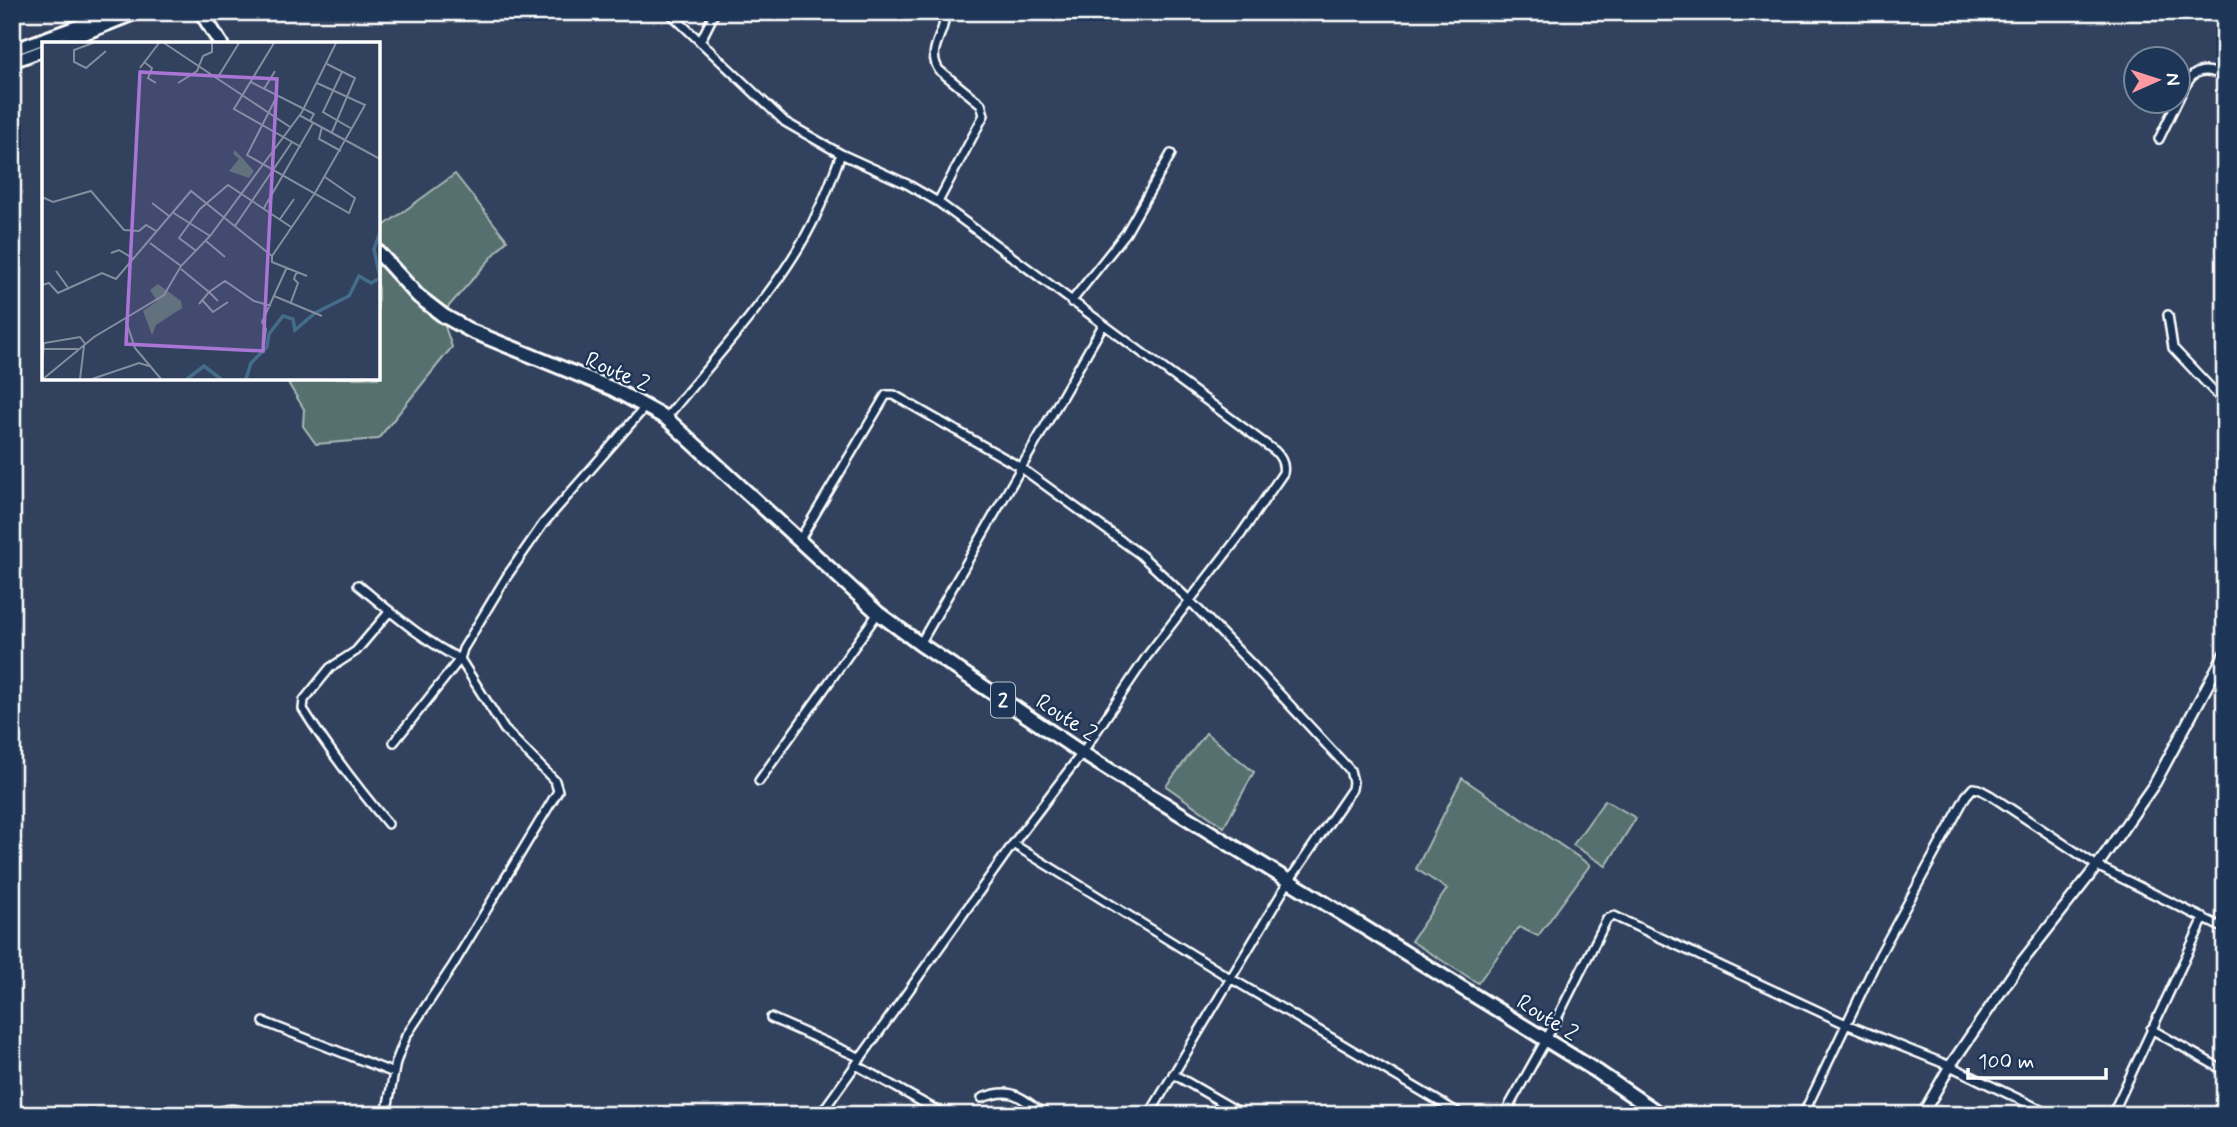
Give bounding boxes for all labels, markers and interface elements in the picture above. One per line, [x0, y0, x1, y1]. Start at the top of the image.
inset map [42, 42, 380, 380]
north arrow [2122, 46, 2192, 116]
text: N [2160, 72, 2185, 86]
street label: Route 2 [580, 345, 654, 400]
road number: 2 [991, 682, 1015, 718]
street label: Route 2 [1029, 688, 1102, 750]
street label: Route 2 [1510, 988, 1584, 1049]
scale bar [1968, 1036, 2106, 1080]
text: 100 m [1978, 1048, 2034, 1076]

